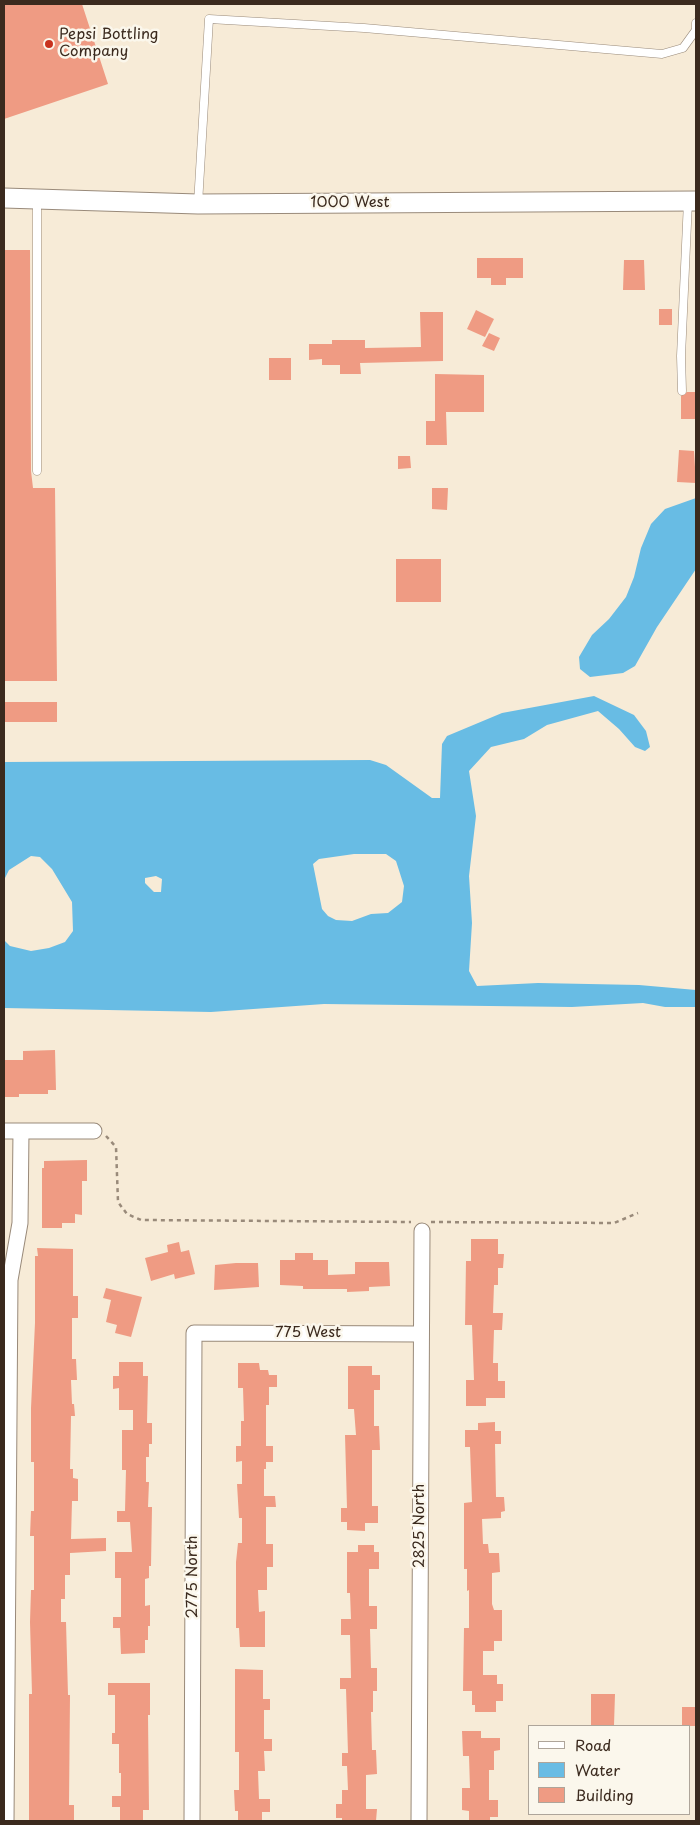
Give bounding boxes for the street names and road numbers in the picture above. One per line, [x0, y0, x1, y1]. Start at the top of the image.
street label: 1000 West [311, 194, 389, 212]
street label: 775 West [275, 1324, 341, 1342]
street label: 2825 North [411, 1484, 429, 1568]
street label: 2775 North [184, 1535, 202, 1619]

